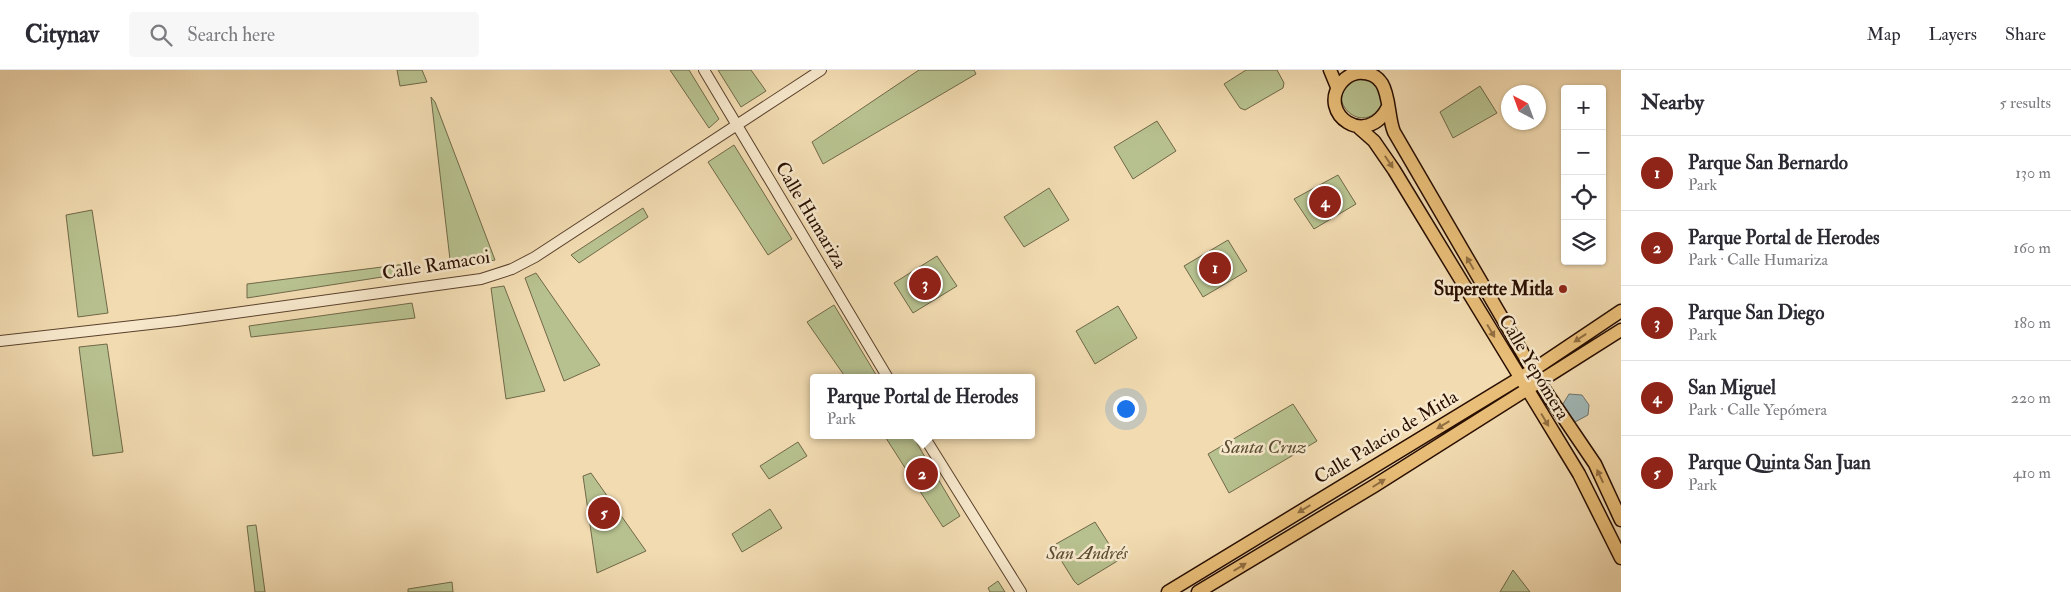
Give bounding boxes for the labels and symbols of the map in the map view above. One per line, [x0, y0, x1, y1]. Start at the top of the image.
north arrow [1501, 85, 1546, 130]
one-way arrow [1384, 156, 1394, 169]
street label: Calle Humariza [770, 157, 852, 273]
pin: 4 [1309, 183, 1341, 221]
street label: Calle Ramacoi [380, 245, 492, 285]
pin: 1 [1199, 249, 1231, 287]
one-way arrow [1466, 255, 1474, 270]
pin: 3 [909, 265, 941, 303]
place label: Superette Mitla [1434, 277, 1554, 302]
marker: Superette Mitla [1557, 283, 1569, 295]
street label: Calle Yepómera [1492, 310, 1575, 425]
one-way arrow [1487, 325, 1496, 338]
one-way arrow [1574, 333, 1587, 343]
street label: Calle Palacio de Mitla [1310, 384, 1462, 489]
your location [1113, 396, 1139, 422]
one-way arrow [1540, 413, 1549, 426]
one-way arrow [1436, 420, 1449, 429]
park label: Santa Cruz [1221, 435, 1307, 459]
pin: 2 [906, 455, 938, 493]
one-way arrow [1596, 469, 1604, 483]
one-way arrow [1372, 479, 1386, 488]
pin: 5 [588, 494, 620, 532]
one-way arrow [1298, 505, 1311, 514]
park label: San Andrés [1045, 541, 1129, 565]
one-way arrow [1233, 562, 1246, 571]

